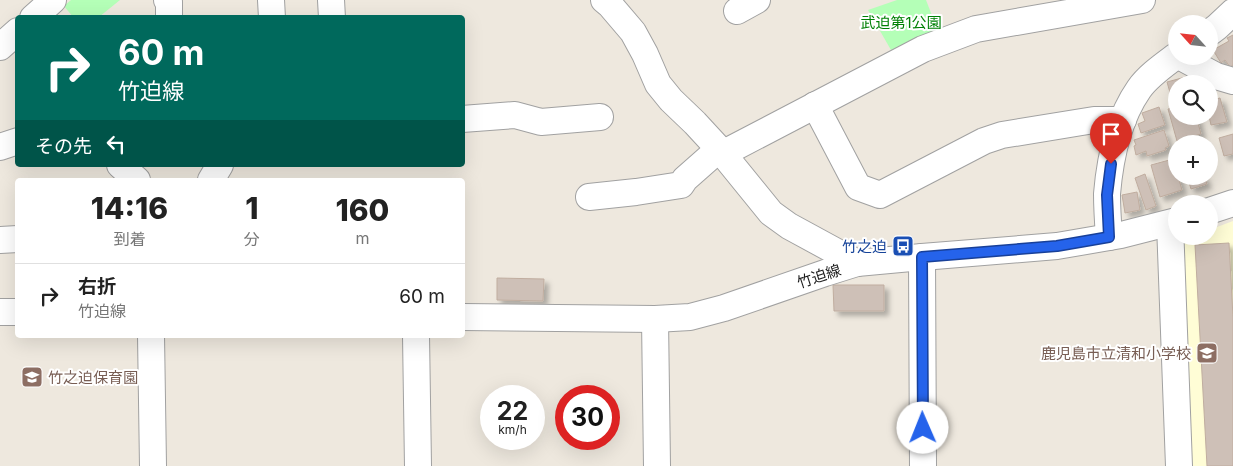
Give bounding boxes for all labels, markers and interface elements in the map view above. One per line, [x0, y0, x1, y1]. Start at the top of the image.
park label: 武迫第1公園 [860, 13, 942, 32]
north arrow [1168, 15, 1218, 65]
map controls [1168, 15, 1218, 245]
text: 60 m [118, 31, 205, 73]
icon: right [35, 35, 100, 100]
button: search [1168, 75, 1218, 125]
text: 竹迫線 [118, 78, 184, 104]
pin [1090, 113, 1132, 164]
icon: arrive [1097, 120, 1125, 148]
icon: left [102, 130, 130, 158]
text: その先 [35, 135, 92, 158]
button: + [1168, 135, 1218, 185]
text: 14:16 [91, 190, 168, 226]
text: 1 [245, 190, 258, 226]
text: 160 [335, 192, 389, 228]
button: − [1168, 195, 1218, 245]
text: m [355, 228, 369, 248]
text: 到着 [113, 229, 145, 249]
text: 分 [244, 229, 260, 249]
bus stop icon: 竹之迫 [891, 234, 915, 258]
place label: 竹之迫 [842, 237, 887, 256]
street label: 竹迫線 [795, 260, 843, 292]
text: 右折 [78, 275, 116, 298]
icon: right [35, 282, 63, 310]
text: 60 m [399, 285, 445, 308]
text: 竹迫線 [78, 301, 126, 321]
school or university icon: 鹿児島市立清和小学校 [1195, 341, 1219, 365]
place label: 鹿児島市立清和小学校 [1041, 344, 1191, 363]
school or university icon: 竹之迫保育園 [20, 365, 44, 389]
place label: 竹之迫保育園 [48, 368, 138, 387]
speed limit sign: 30 [555, 385, 620, 450]
text: 22 [497, 396, 528, 426]
position arrow [896, 401, 948, 453]
text: km/h [498, 422, 527, 437]

